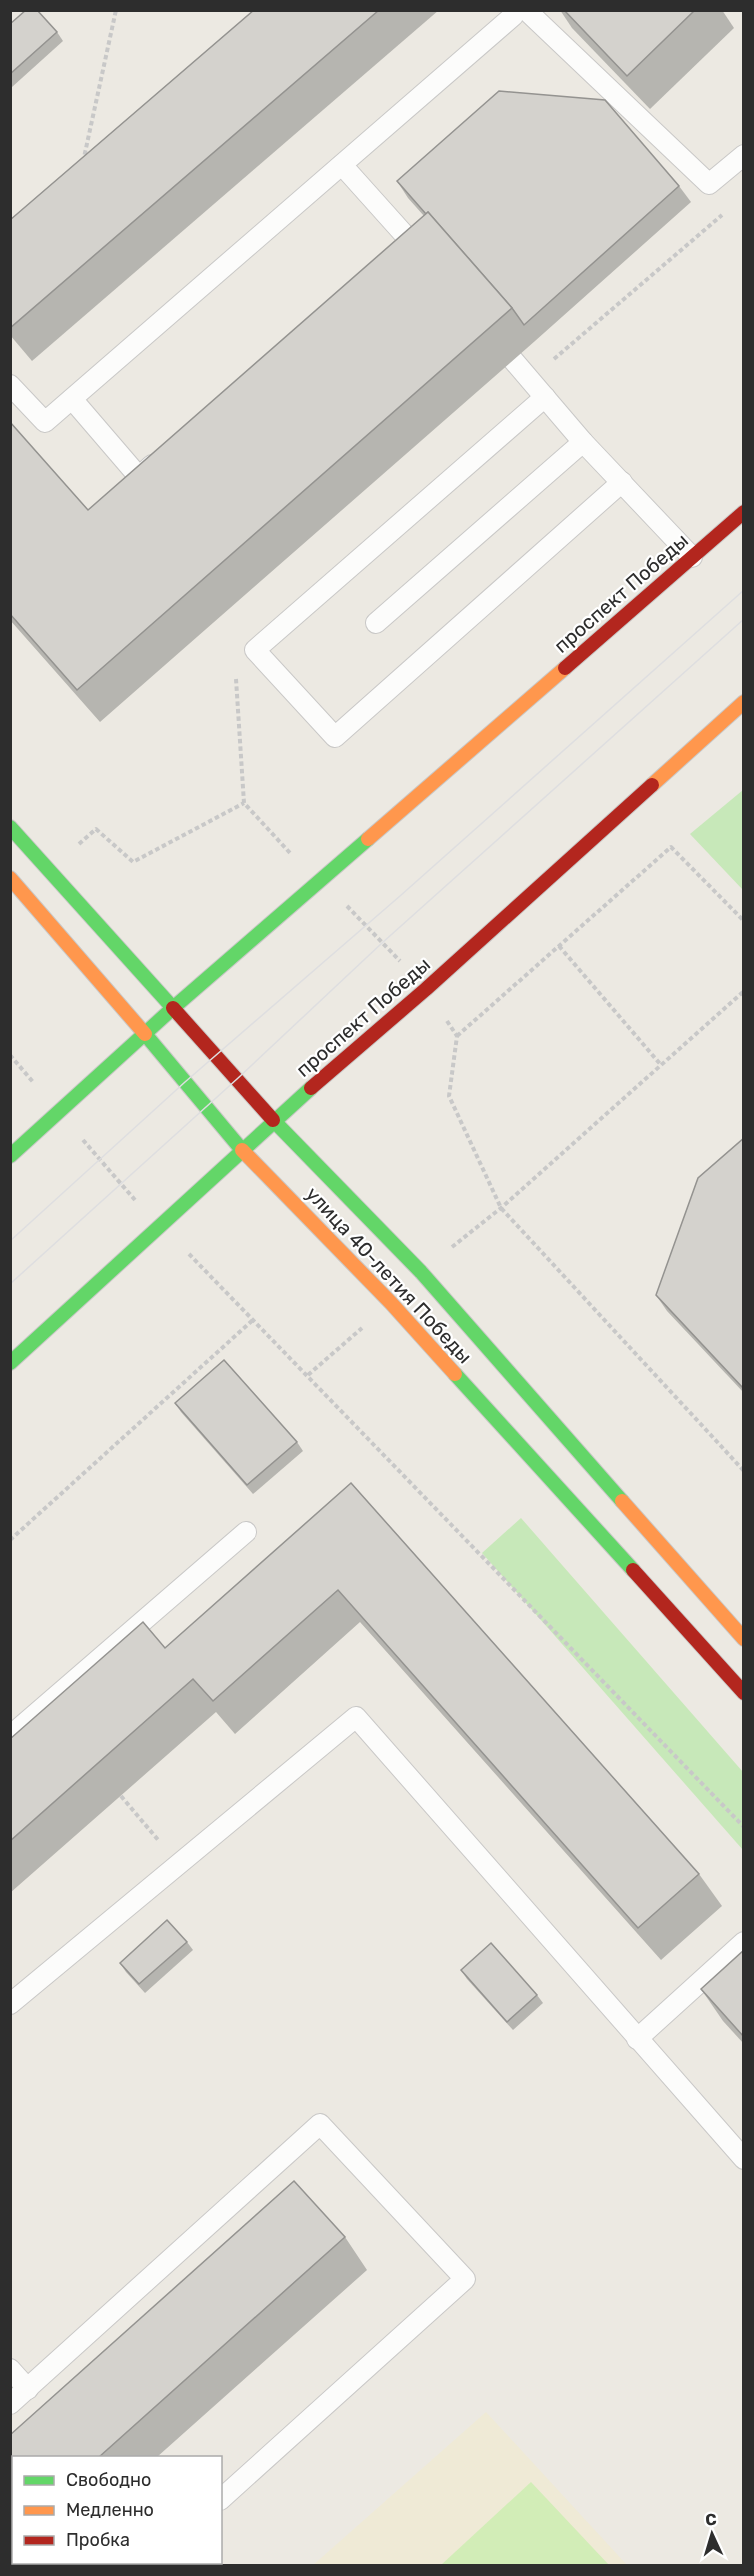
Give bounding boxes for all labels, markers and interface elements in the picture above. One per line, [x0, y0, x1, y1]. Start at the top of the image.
street label: проспект Победы [549, 528, 693, 658]
street label: проспект Победы [291, 952, 435, 1082]
street label: улица 40-летия Победы [301, 1182, 477, 1368]
legend [12, 2456, 222, 2564]
text: Свободно [66, 2469, 151, 2491]
text: Медленно [66, 2499, 154, 2521]
north arrow [682, 2504, 742, 2564]
text: С [705, 2510, 717, 2529]
text: Пробка [66, 2529, 130, 2551]

